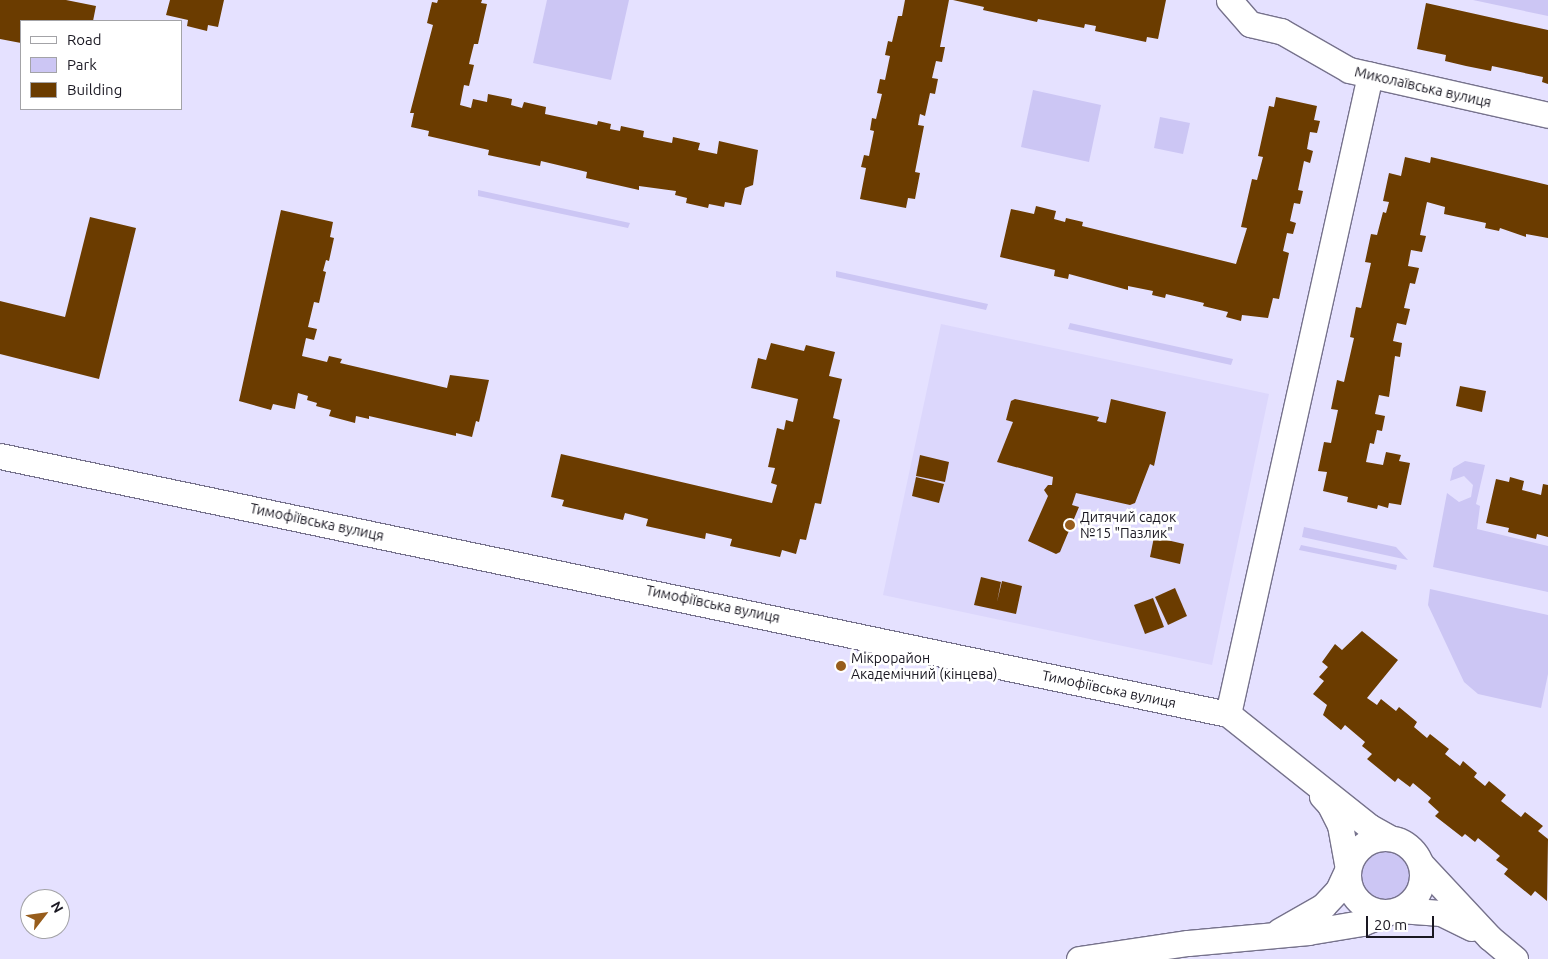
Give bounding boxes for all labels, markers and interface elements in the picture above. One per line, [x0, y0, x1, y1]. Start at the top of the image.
legend [20, 20, 182, 110]
text: Road [67, 31, 102, 48]
text: Park [67, 56, 97, 73]
street label: Миколаївська вулиця [1353, 63, 1493, 111]
text: Building [67, 81, 122, 98]
street label: Тимофіївська вулиця [248, 500, 386, 544]
place label: Дитячий садок №15 "Пазлик" [1080, 509, 1176, 542]
marker: Дитячий садок №15 "Пазлик" [1064, 519, 1076, 531]
street label: Тимофіївська вулиця [644, 582, 782, 626]
place label: Мікрорайон Академічний (кінцева) [851, 650, 997, 682]
marker: Мікрорайон Академічний (кінцева) [835, 660, 847, 672]
street label: Тимофіївська вулиця [1040, 667, 1178, 711]
north arrow [20, 889, 70, 939]
text: N [48, 898, 67, 916]
scale bar [1368, 906, 1436, 938]
text: 20 m [1374, 916, 1407, 933]

